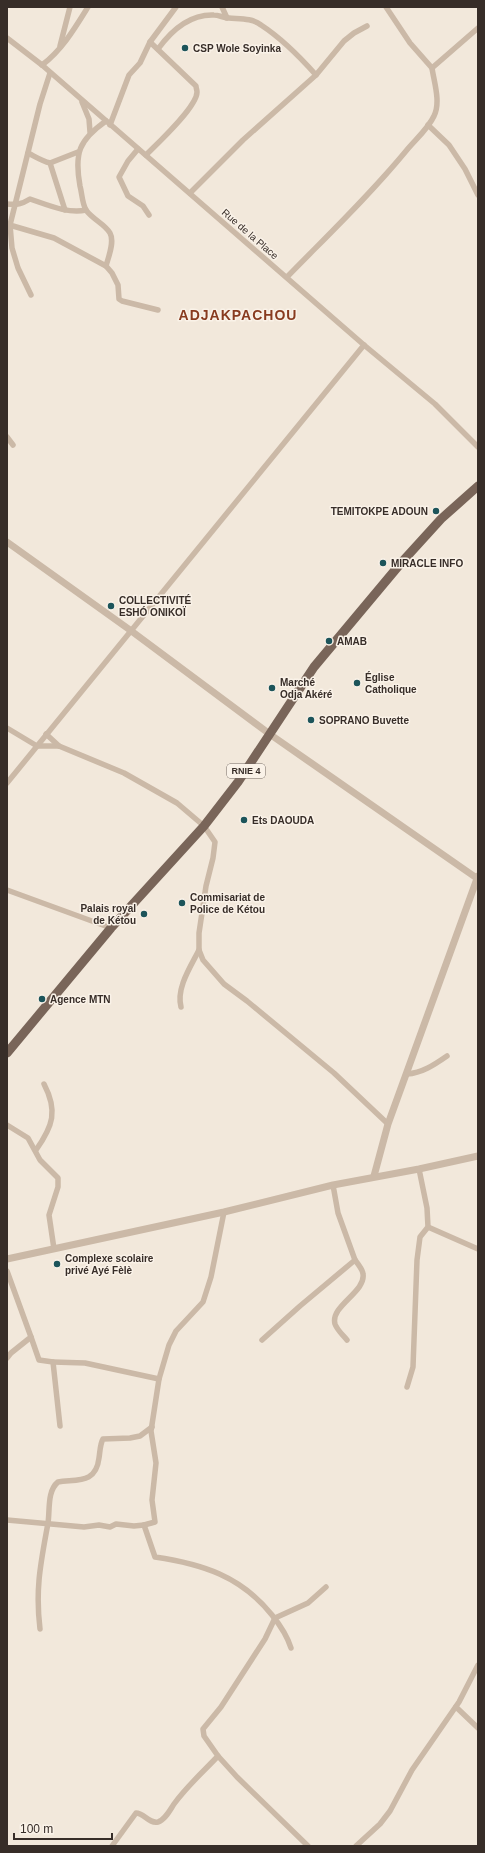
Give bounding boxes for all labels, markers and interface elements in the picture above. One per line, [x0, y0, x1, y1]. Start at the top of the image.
marker: CSP Wole Soyinka [180, 43, 190, 53]
place label: CSP Wole Soyinka [193, 43, 281, 54]
street label: Rue de la Place [220, 207, 281, 262]
district label: ADJAKPACHOU [179, 307, 297, 323]
place label: TEMITOKPE ADOUN [331, 506, 428, 517]
marker: TEMITOKPE ADOUN [431, 506, 441, 516]
marker: MIRACLE INFO [378, 558, 388, 568]
place label: MIRACLE INFO [391, 558, 463, 569]
place label: COLLECTIVITÉ ESHÓ ONIKOÏ [119, 594, 192, 618]
marker: COLLECTIVITÉ ESHÓ ONIKOÏ [106, 601, 116, 611]
marker: AMAB [324, 636, 334, 646]
place label: AMAB [337, 636, 367, 647]
place label: Église Catholique [365, 671, 417, 695]
place label: Marché Odja Akéré [280, 677, 333, 700]
marker: Église Catholique [352, 678, 362, 688]
marker: Marché Odja Akéré [267, 683, 277, 693]
marker: SOPRANO Buvette [306, 715, 316, 725]
place label: SOPRANO Buvette [319, 715, 409, 726]
road number: RNIE 4 [227, 764, 265, 778]
marker: Ets DAOUDA [239, 815, 249, 825]
place label: Ets DAOUDA [252, 815, 314, 826]
place label: Commisariat de Police de Kétou [190, 892, 265, 915]
marker: Commisariat de Police de Kétou [177, 898, 187, 908]
place label: Palais royal de Kétou [80, 903, 136, 926]
marker: Palais royal de Kétou [139, 909, 149, 919]
marker: Agence MTN [37, 994, 47, 1004]
place label: Agence MTN [50, 994, 111, 1005]
place label: Complexe scolaire privé Ayé Fèlè [65, 1253, 154, 1276]
marker: Complexe scolaire privé Ayé Fèlè [52, 1259, 62, 1269]
scale bar [14, 1815, 112, 1841]
text: 100 m [20, 1822, 53, 1836]

